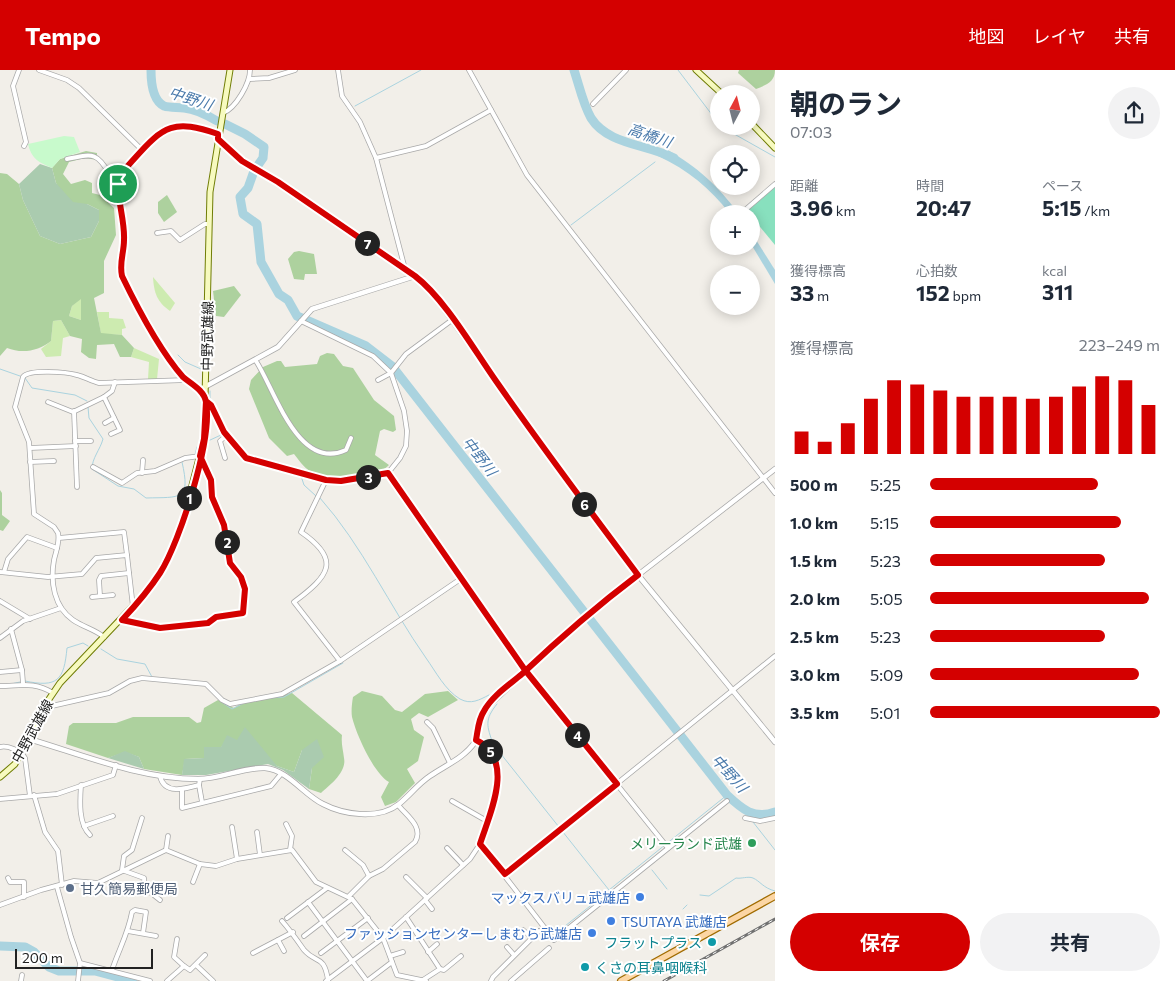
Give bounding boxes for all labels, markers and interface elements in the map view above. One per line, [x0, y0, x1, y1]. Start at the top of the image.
text: Tempo [25, 21, 101, 50]
text: 地図 [969, 25, 1005, 47]
text: レイヤ [1033, 25, 1086, 47]
text: 共有 [1114, 25, 1150, 47]
water label: 中野川 [167, 82, 217, 114]
north arrow [710, 85, 760, 135]
map controls [710, 85, 760, 315]
text: 朝のラン [790, 86, 902, 120]
button: share [1108, 87, 1160, 139]
water label: 高橋川 [626, 119, 676, 151]
text: 07:03 [790, 122, 832, 141]
button: locate [710, 145, 760, 195]
pin [97, 163, 139, 205]
icon: arrive [104, 170, 132, 198]
text: 距離 [790, 177, 818, 194]
text: 時間 [916, 177, 944, 194]
text: ペース [1042, 177, 1083, 194]
text: 3.96 [790, 195, 833, 220]
text: 20:47 [916, 195, 971, 220]
text: 5:15 [1042, 195, 1082, 220]
text: km [833, 202, 856, 219]
text: /km [1082, 202, 1110, 219]
button: + [710, 205, 760, 255]
pin: 7 [354, 230, 380, 256]
text: 7 [364, 235, 371, 252]
text: 獲得標高 [790, 262, 846, 279]
text: 心拍数 [916, 262, 958, 279]
text: kcal [1042, 262, 1067, 279]
button: − [710, 265, 760, 315]
text: 311 [1042, 279, 1073, 304]
text: 33 [790, 280, 814, 305]
text: 152 [916, 280, 950, 305]
text: m [814, 287, 829, 304]
text: bpm [950, 287, 981, 304]
street label: 中野武雄線 [198, 301, 216, 371]
text: 223–249 m [1079, 335, 1160, 354]
text: 獲得標高 [790, 338, 854, 357]
water label: 中野川 [459, 433, 502, 481]
pin: 3 [356, 464, 380, 490]
text: 3 [364, 469, 373, 486]
text: 500 m [790, 475, 838, 494]
text: 5:25 [870, 475, 901, 494]
pin: 1 [176, 486, 202, 510]
text: 1 [186, 490, 193, 507]
pin: 6 [572, 492, 596, 516]
text: 6 [580, 496, 589, 513]
text: 1.0 km [790, 513, 838, 532]
text: 5:15 [870, 513, 899, 532]
pin: 2 [214, 530, 240, 554]
text: 2 [224, 534, 231, 551]
text: 1.5 km [790, 551, 837, 570]
text: 5:23 [870, 551, 901, 570]
text: 2.0 km [790, 589, 840, 608]
text: 5:05 [870, 589, 903, 608]
text: 2.5 km [790, 627, 839, 646]
text: 5:23 [870, 627, 901, 646]
text: 3.0 km [790, 665, 840, 684]
text: 5:09 [870, 665, 903, 684]
street label: 中野武雄線 [8, 696, 56, 766]
text: 3.5 km [790, 703, 839, 722]
text: 5:01 [870, 703, 900, 722]
pin: 4 [564, 722, 590, 748]
text: 4 [573, 727, 582, 744]
pin: 5 [478, 738, 502, 764]
text: 5 [486, 743, 495, 760]
water label: 中野川 [708, 750, 753, 797]
place label: メリーランド武雄 [630, 835, 742, 852]
marker: メリーランド武雄 [746, 837, 758, 849]
place label: 甘久簡易郵便局 [80, 880, 178, 897]
marker: 甘久簡易郵便局 [64, 882, 76, 894]
place label: マックスバリュ武雄店 [490, 889, 630, 906]
marker: マックスバリュ武雄店 [634, 891, 646, 903]
place label: TSUTAYA 武雄店 [621, 913, 727, 930]
button: 保存 [790, 913, 970, 971]
button: 共有 [980, 913, 1160, 971]
marker: TSUTAYA 武雄店 [605, 915, 617, 927]
place label: ファッションセンターしまむら武雄店 [344, 925, 582, 942]
marker: ファッションセンターしまむら武雄店 [586, 927, 598, 939]
place label: フラットプラス [604, 934, 702, 951]
marker: フラットプラス [706, 936, 718, 948]
scale bar [15, 946, 152, 969]
text: 200 m [22, 949, 63, 966]
place label: くさの耳鼻咽喉科 [595, 959, 707, 976]
marker: くさの耳鼻咽喉科 [579, 961, 591, 973]

